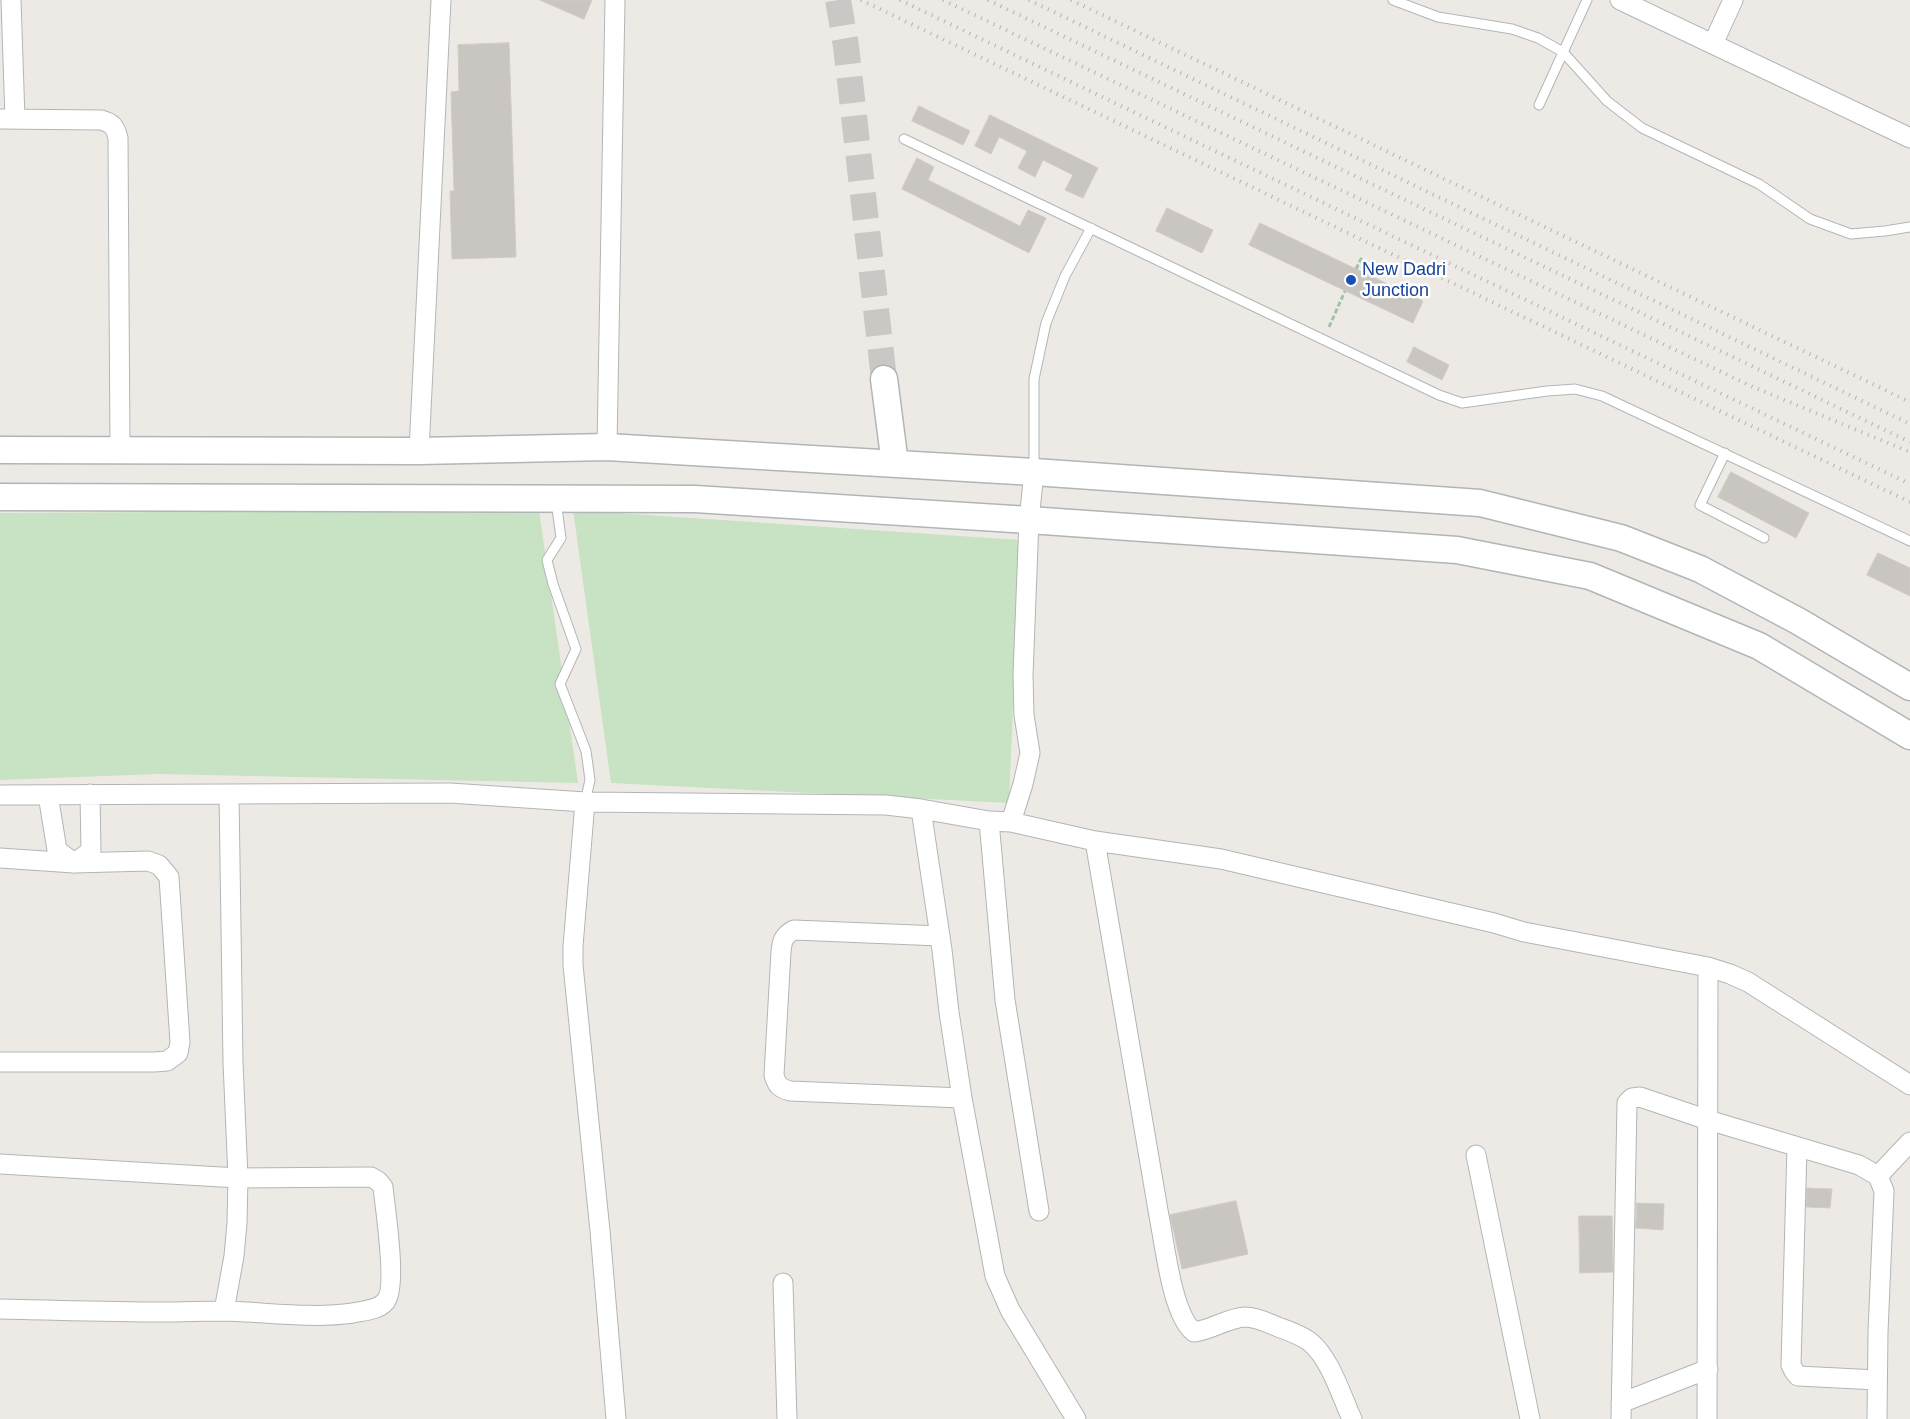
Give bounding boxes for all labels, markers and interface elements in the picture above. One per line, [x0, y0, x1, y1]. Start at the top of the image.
place label: New Dadri Junction [1362, 259, 1446, 302]
marker: New Dadri Junction [1344, 273, 1358, 287]

